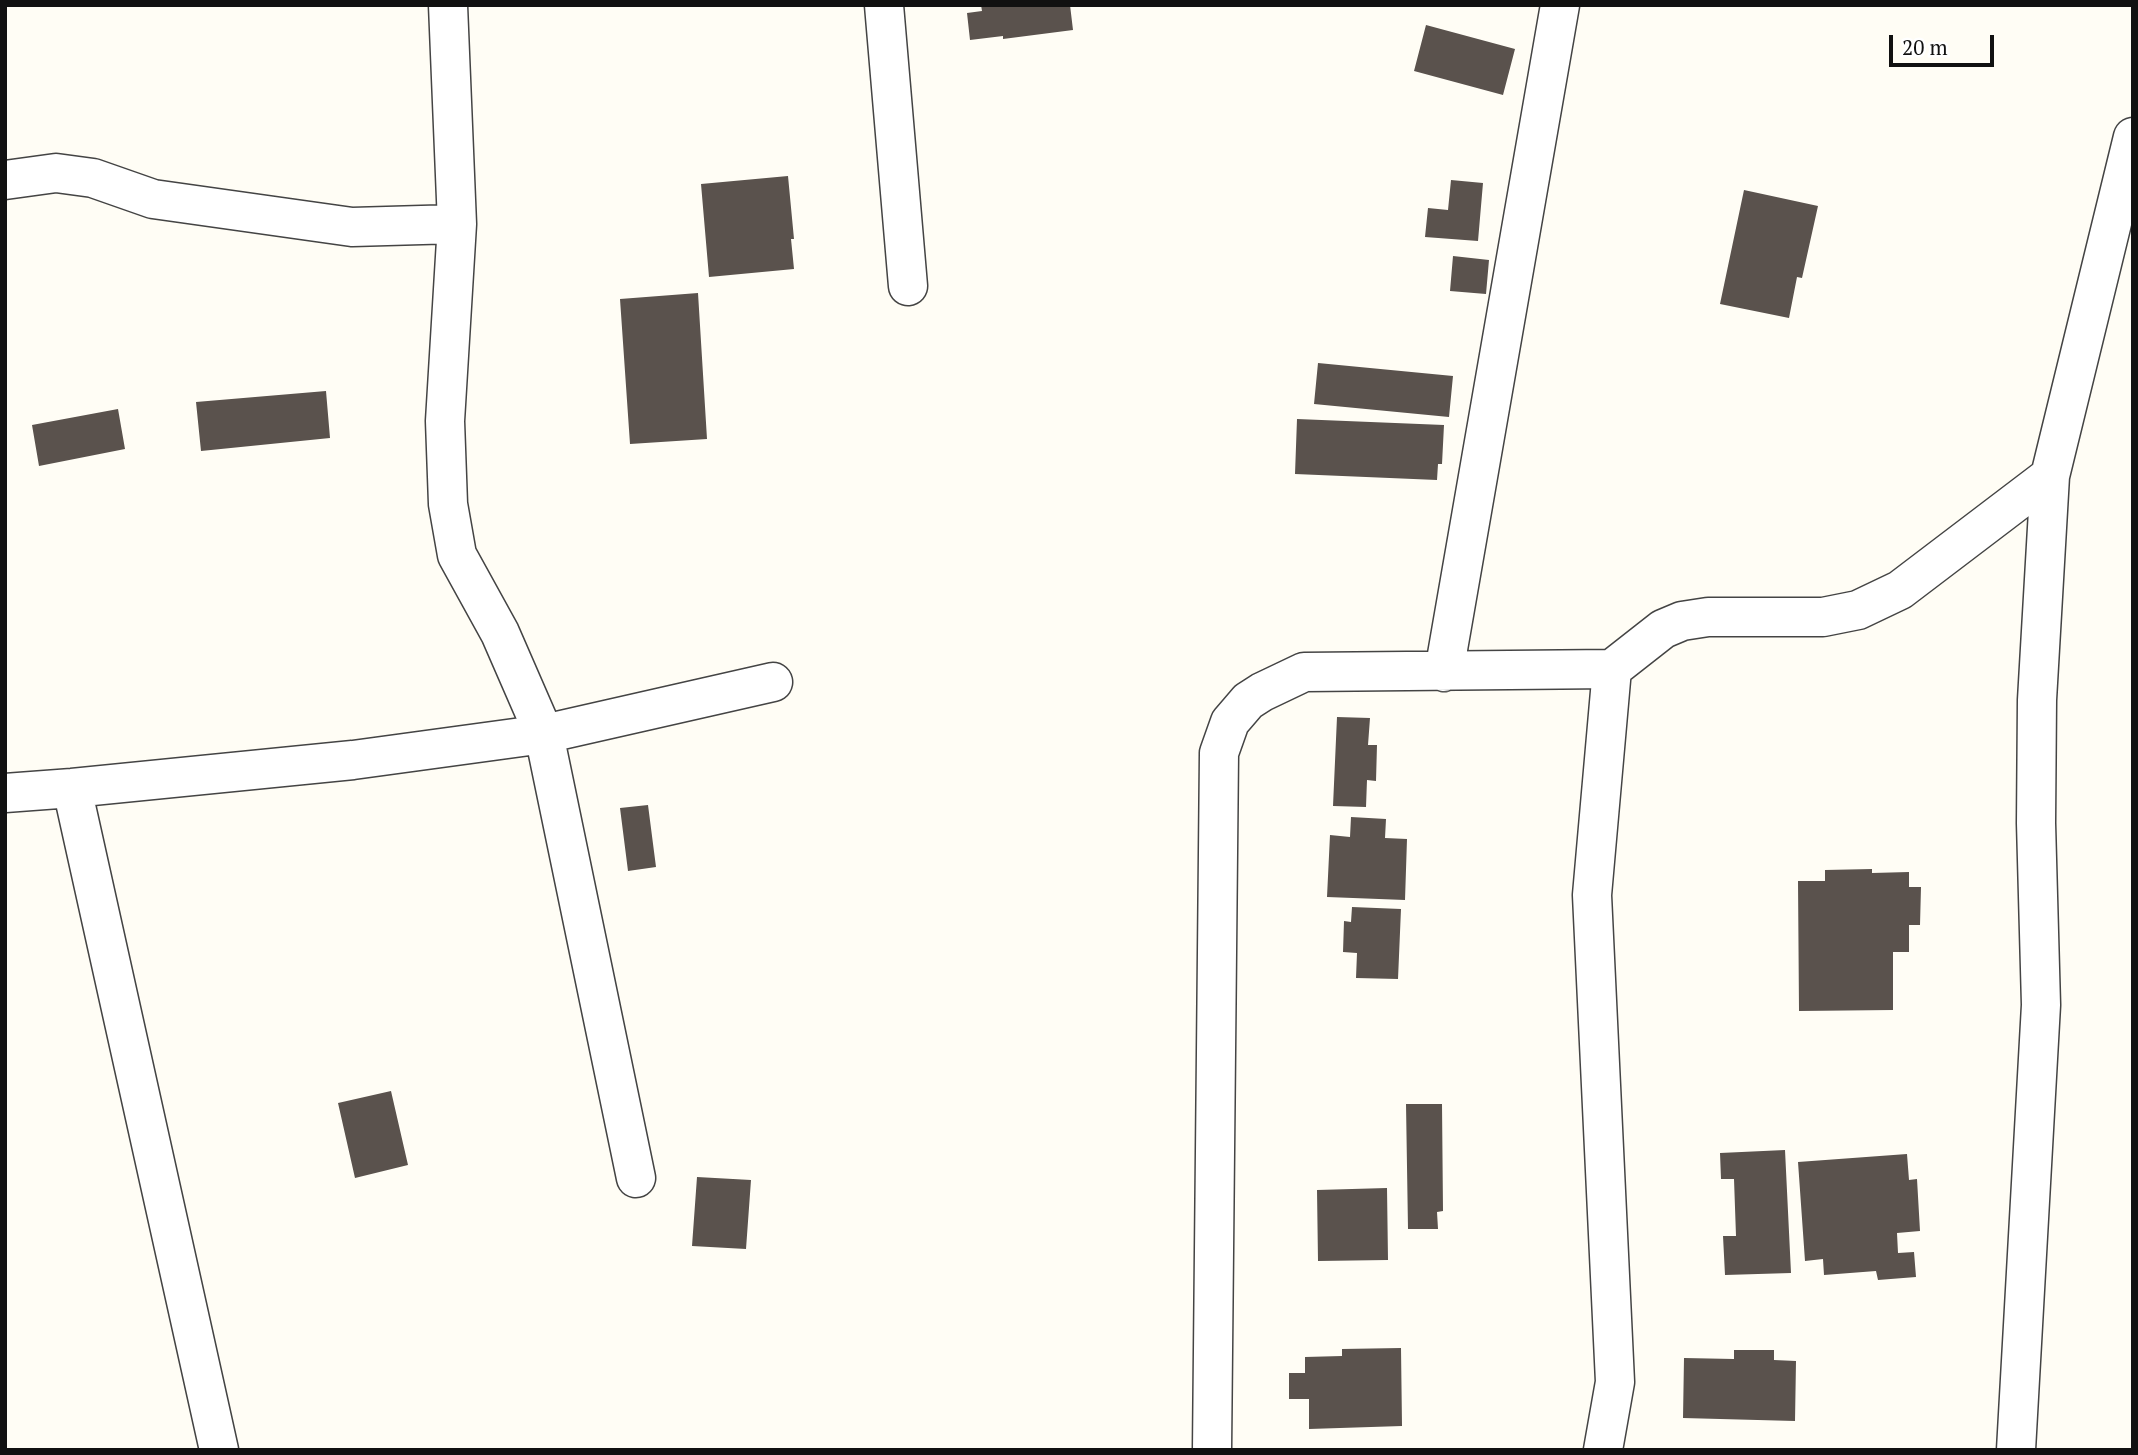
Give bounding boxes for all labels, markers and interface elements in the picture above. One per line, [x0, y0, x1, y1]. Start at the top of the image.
scale bar [1893, 21, 1998, 65]
text: 20 m [1902, 33, 1948, 61]

